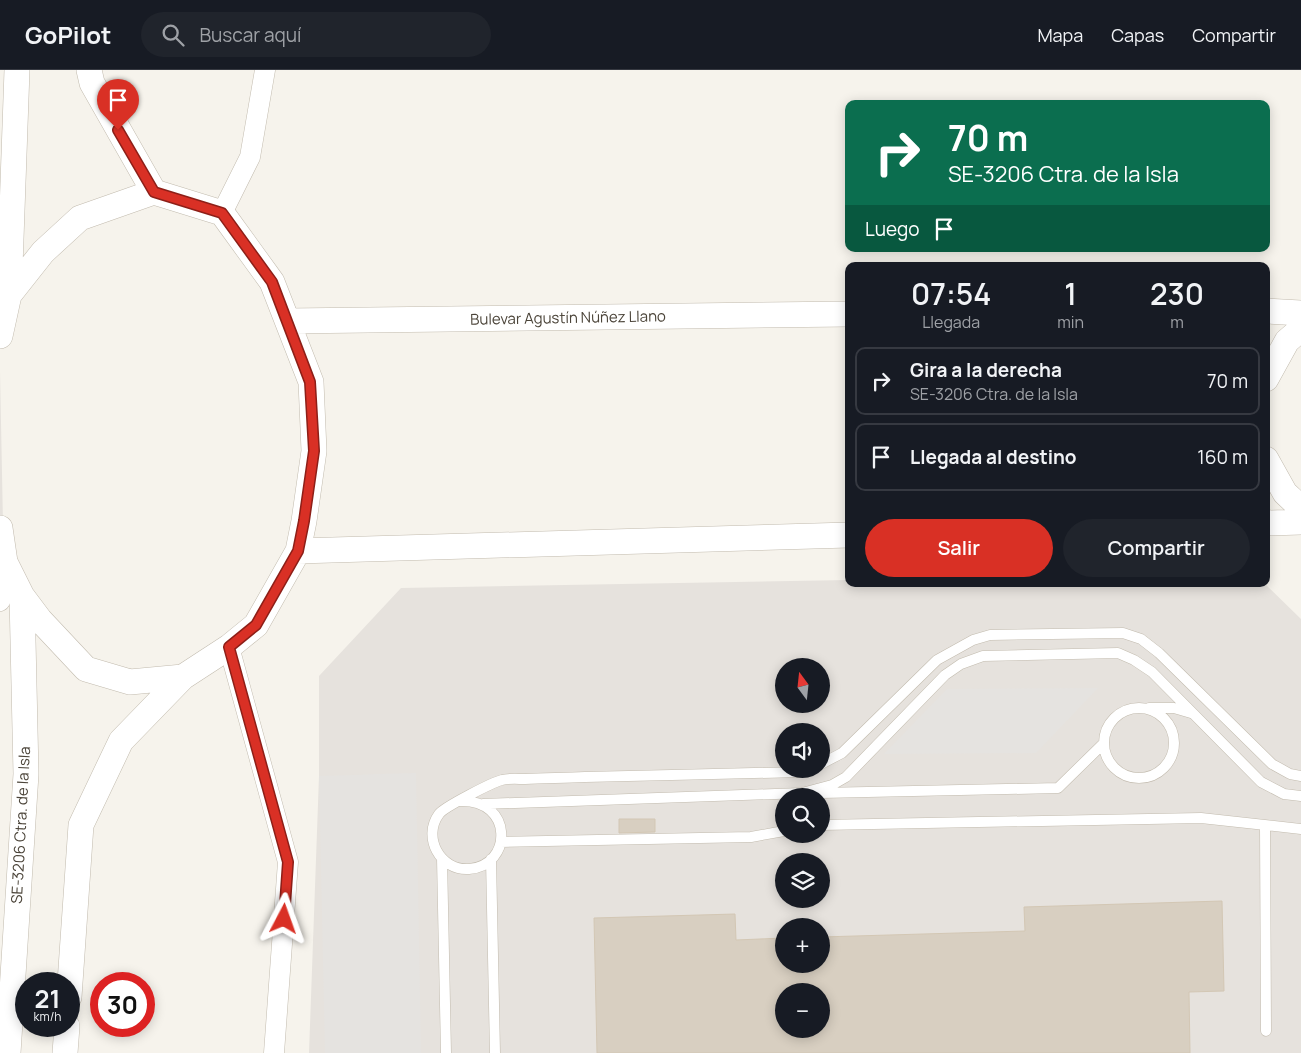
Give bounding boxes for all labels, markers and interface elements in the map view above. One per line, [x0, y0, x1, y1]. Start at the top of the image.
search box [141, 12, 491, 57]
text: GoPilot [25, 18, 111, 51]
icon: search [159, 21, 187, 49]
text: Buscar aquí [199, 22, 302, 48]
text: Mapa [1037, 23, 1083, 47]
text: Capas [1111, 23, 1164, 47]
text: Compartir [1192, 23, 1276, 47]
pin [97, 79, 139, 130]
icon: arrive [104, 86, 132, 114]
text: 70 m [948, 114, 1028, 162]
icon: right [865, 120, 930, 185]
text: SE-3206 Ctra. de la Isla [948, 159, 1179, 189]
icon: arrive [930, 215, 958, 243]
text: Luego [865, 216, 920, 242]
text: 07:54 [911, 273, 991, 314]
text: 1 [1064, 273, 1077, 314]
text: 230 [1150, 273, 1204, 314]
street label: Bulevar Agustín Núñez Llano [470, 305, 666, 330]
text: Llegada [922, 311, 980, 333]
text: min [1057, 311, 1084, 333]
text: m [1170, 311, 1184, 333]
text: Gira a la derecha [910, 357, 1062, 383]
icon: right [867, 367, 895, 395]
text: 70 m [1207, 368, 1248, 394]
text: SE-3206 Ctra. de la Isla [910, 383, 1078, 405]
icon: arrive [867, 443, 895, 471]
text: Llegada al destino [910, 444, 1077, 470]
text: 160 m [1197, 444, 1248, 470]
button: Salir [865, 519, 1053, 577]
button: Compartir [1063, 519, 1250, 577]
north arrow [775, 658, 830, 712]
map controls [775, 658, 830, 1038]
button: sound [775, 723, 830, 778]
street label: SE-3206 Ctra. de la Isla [6, 746, 35, 904]
button: search [775, 788, 830, 843]
button: layers [775, 853, 830, 908]
position arrow [257, 892, 309, 944]
button: + [775, 918, 830, 973]
speed limit sign: 30 [90, 972, 155, 1037]
text: 21 [35, 981, 60, 1016]
button: − [775, 983, 830, 1038]
text: km/h [34, 1008, 61, 1025]

